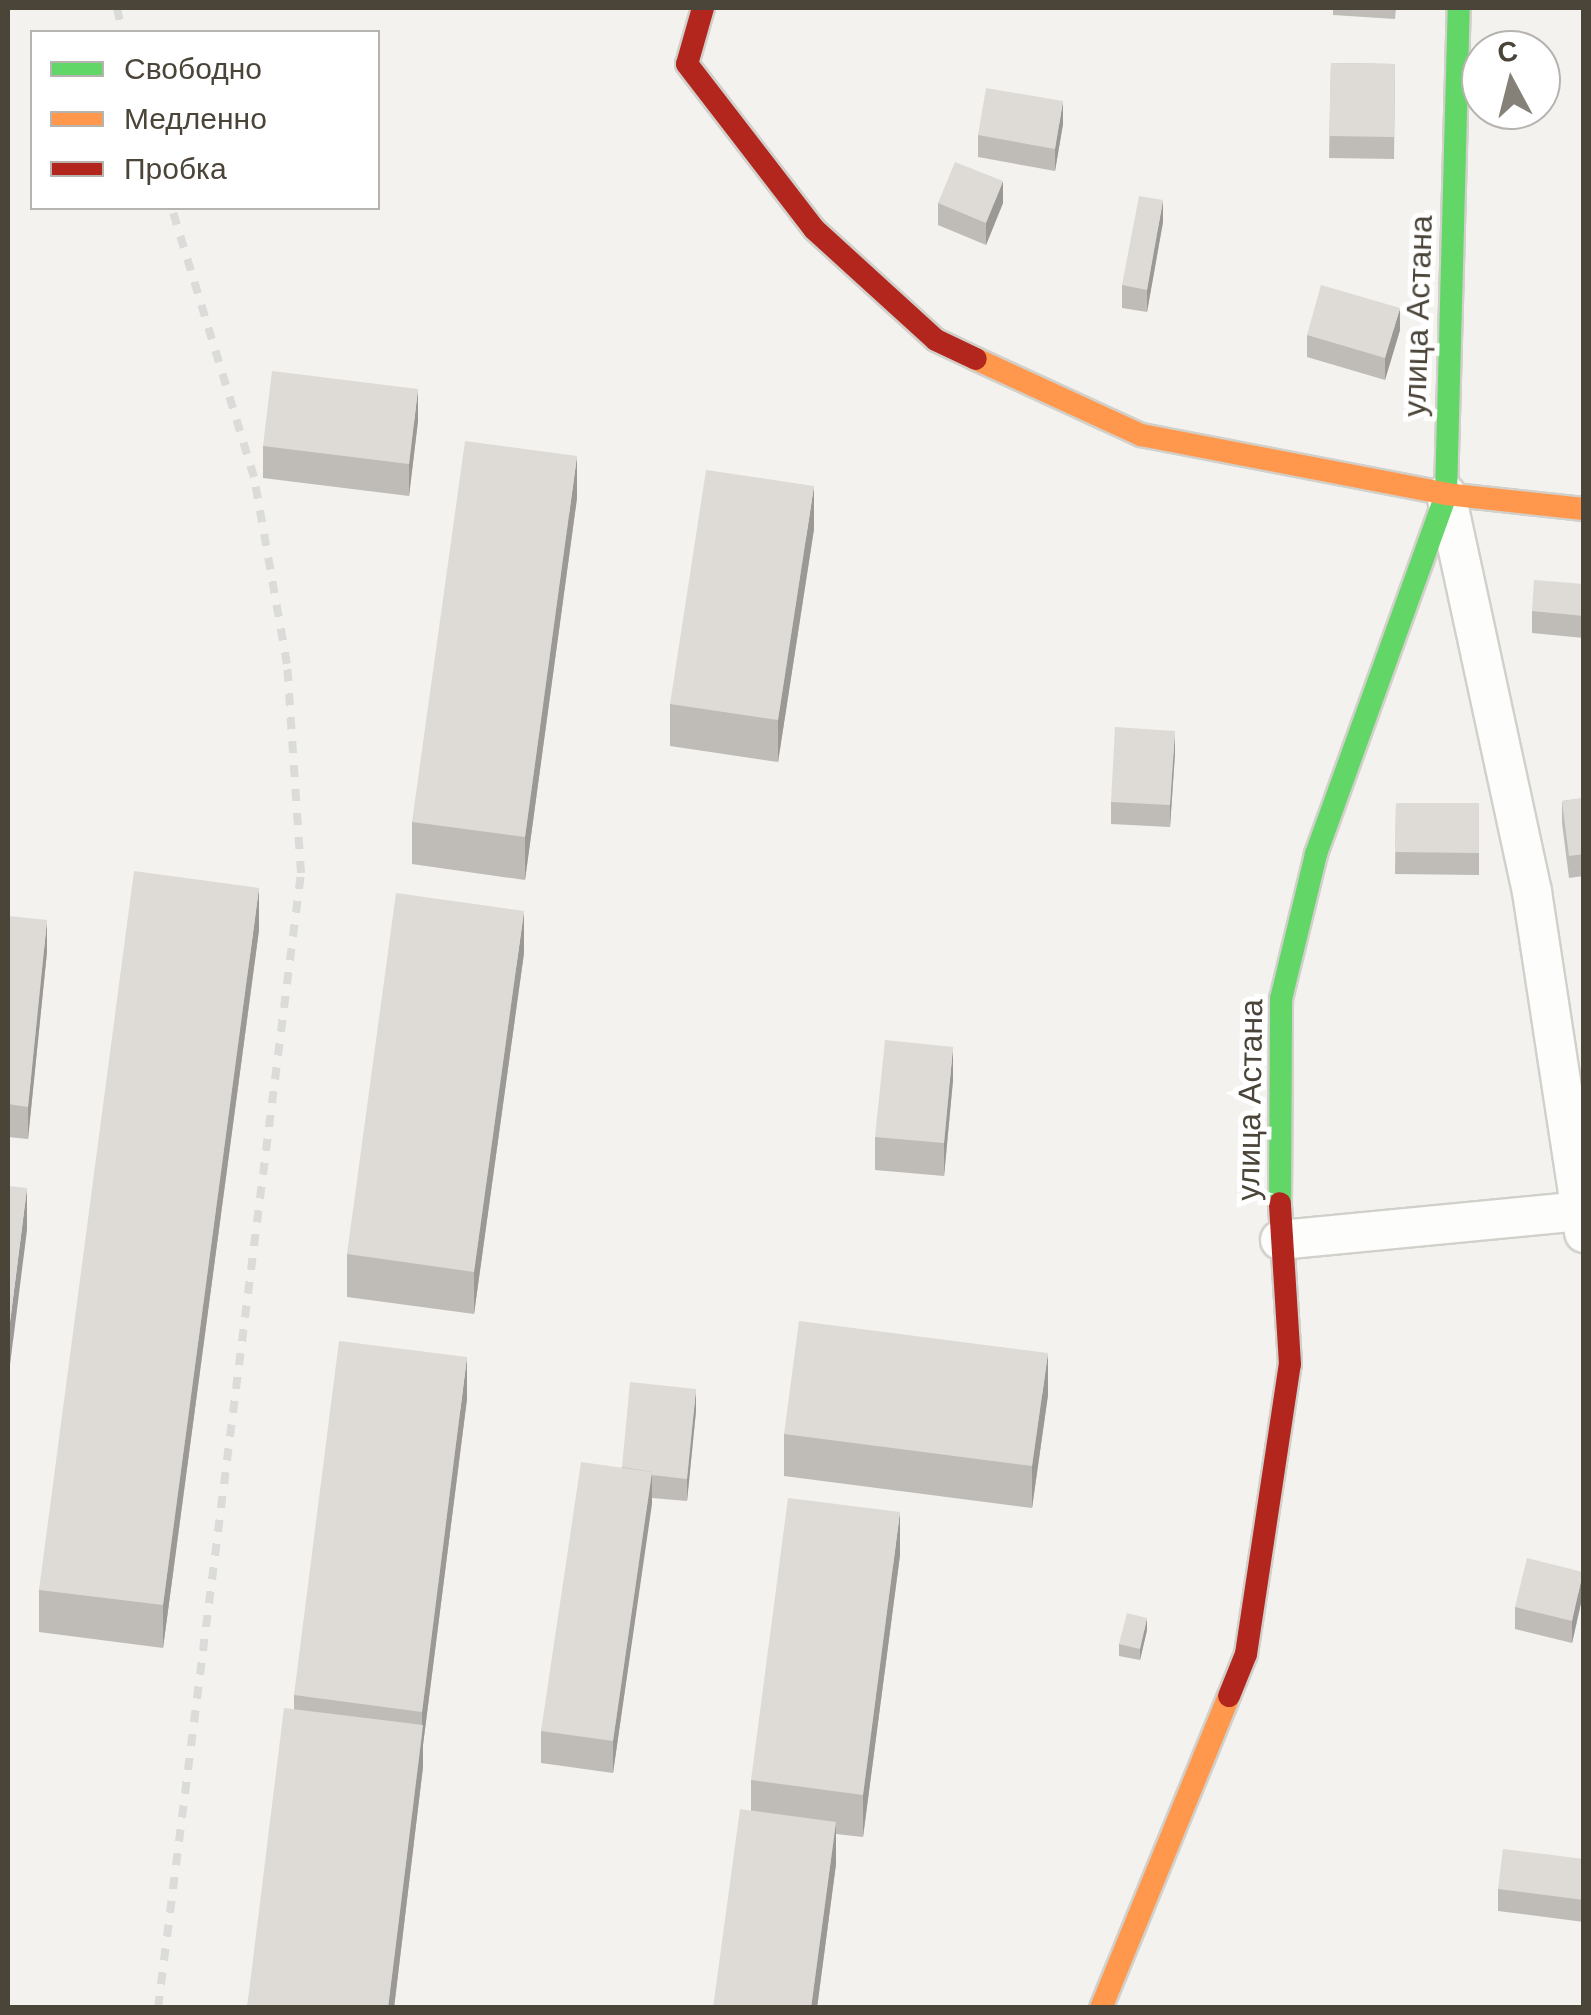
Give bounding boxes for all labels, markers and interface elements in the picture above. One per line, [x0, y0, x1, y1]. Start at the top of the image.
legend [30, 30, 380, 210]
north arrow [1461, 30, 1561, 130]
text: С [1496, 35, 1519, 68]
text: Свободно [124, 52, 262, 85]
text: Медленно [124, 102, 267, 135]
text: Пробка [124, 152, 227, 185]
street label: улица Астана [1395, 215, 1441, 417]
street label: улица Астана [1229, 999, 1271, 1201]

